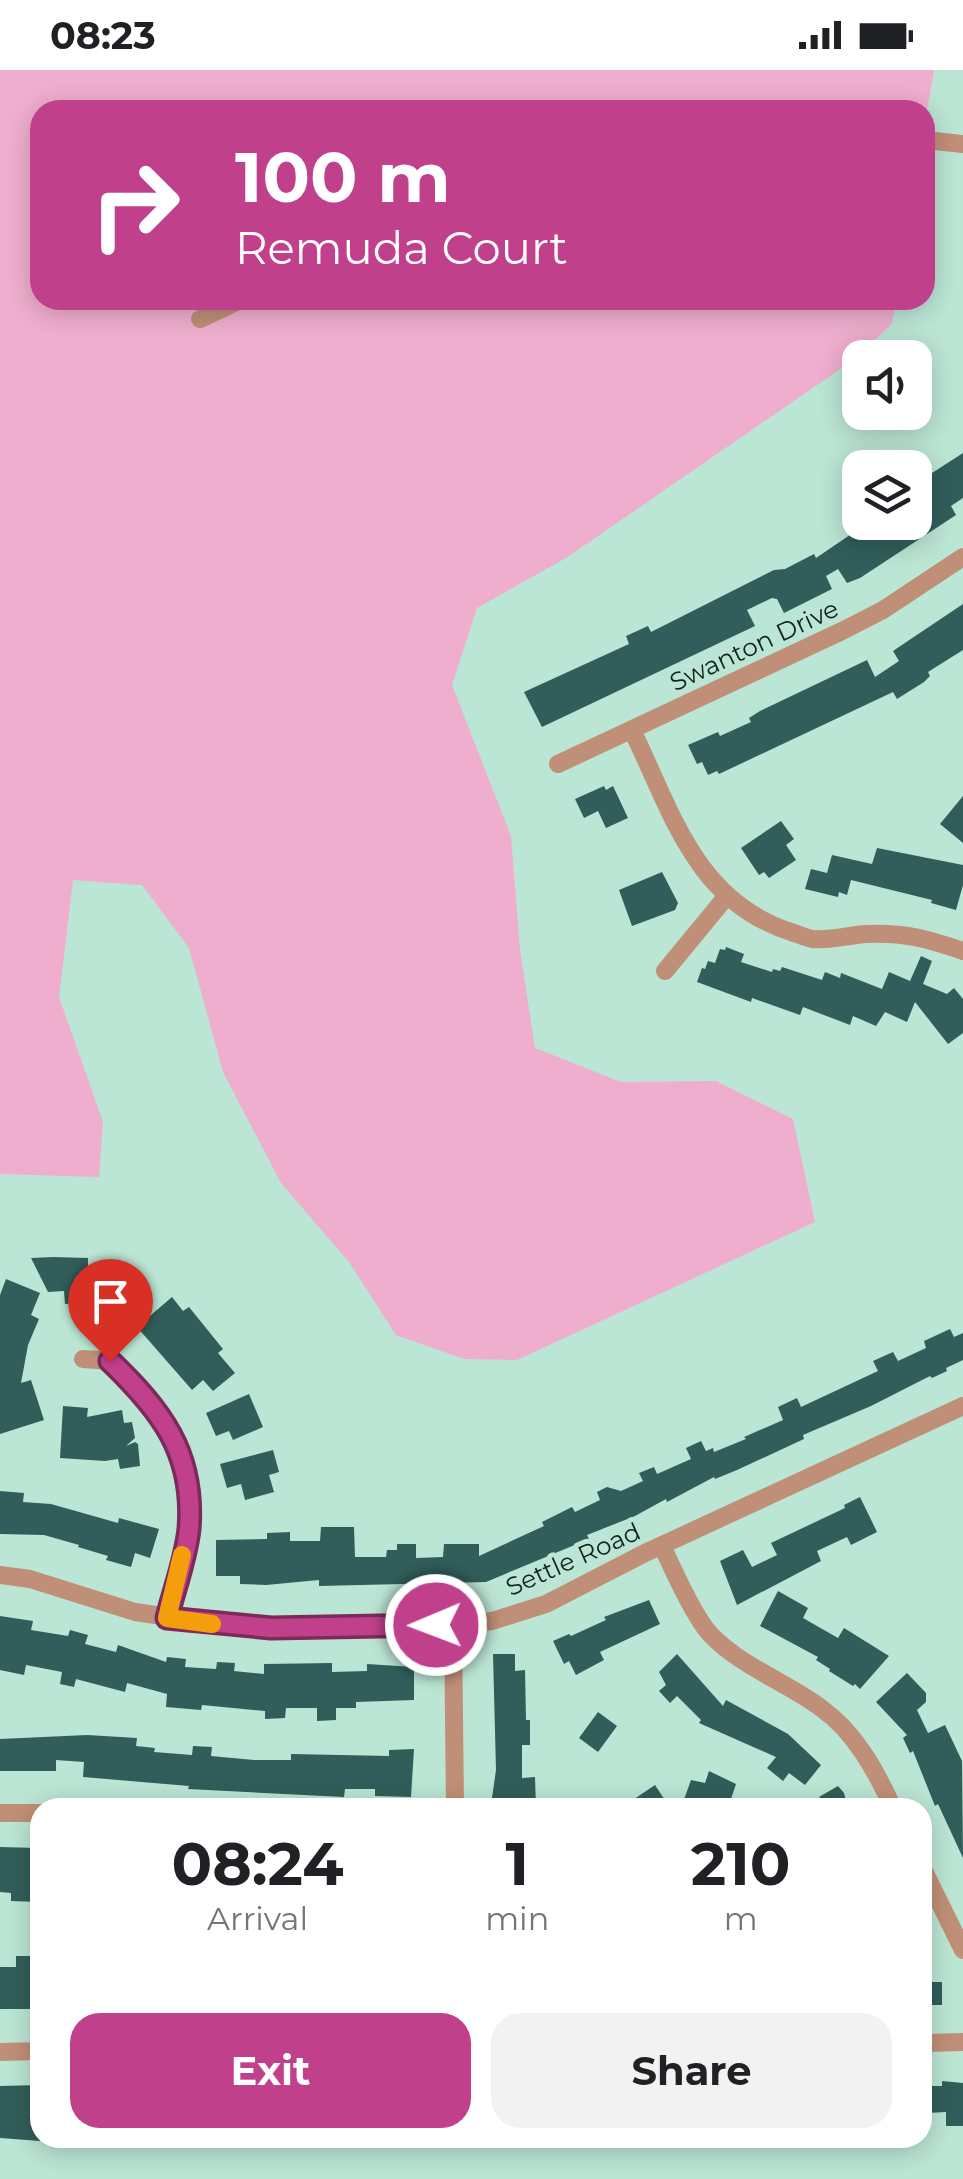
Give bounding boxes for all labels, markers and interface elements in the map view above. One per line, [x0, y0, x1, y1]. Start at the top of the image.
text: 08:23 [50, 12, 156, 59]
text: 100 m [235, 134, 451, 220]
icon: right [70, 140, 200, 270]
text: Remuda Court [235, 220, 568, 275]
map controls [842, 340, 932, 540]
button: sound [842, 340, 932, 430]
button: layers [842, 450, 932, 540]
street label: Swanton Drive [665, 593, 843, 697]
pin [68, 1259, 153, 1362]
icon: arrive [83, 1274, 138, 1329]
street label: Settle Road [501, 1516, 645, 1602]
position arrow [384, 1573, 488, 1677]
text: 08:24 [171, 1827, 344, 1900]
text: 1 [505, 1827, 529, 1900]
text: 210 [691, 1827, 791, 1900]
text: Arrival [207, 1899, 308, 1938]
text: min [485, 1899, 549, 1938]
text: m [724, 1899, 758, 1938]
button: Exit [70, 2013, 471, 2128]
button: Share [491, 2013, 892, 2128]

